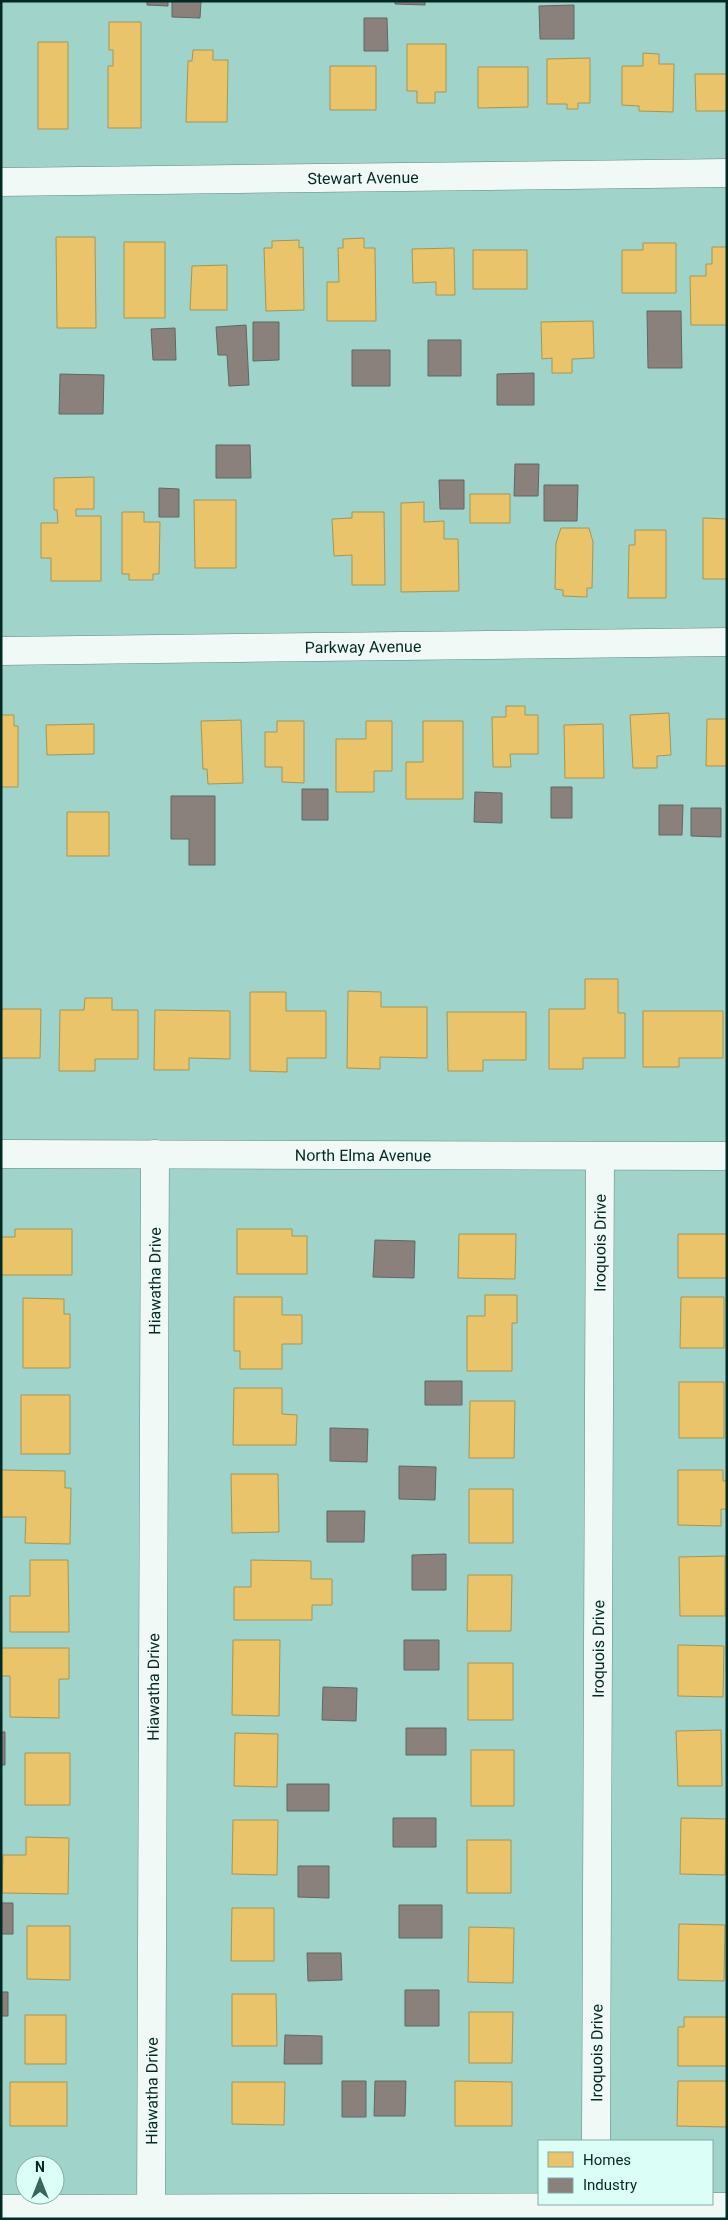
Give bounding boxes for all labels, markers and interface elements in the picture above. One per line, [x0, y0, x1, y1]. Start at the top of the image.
street label: Stewart Avenue [307, 168, 419, 188]
street label: Parkway Avenue [304, 637, 421, 657]
street label: North Elma Avenue [295, 1146, 431, 1165]
street label: Iroquois Drive [590, 1194, 610, 1292]
street label: Hiawatha Drive [145, 1227, 165, 1335]
street label: Iroquois Drive [589, 1600, 608, 1698]
street label: Hiawatha Drive [144, 1633, 163, 1741]
street label: Iroquois Drive [587, 2004, 607, 2102]
street label: Hiawatha Drive [142, 2037, 162, 2145]
legend [538, 2140, 713, 2205]
text: Homes [583, 2151, 631, 2169]
north arrow [15, 2155, 65, 2205]
text: N [35, 2159, 45, 2175]
text: Industry [583, 2176, 637, 2194]

